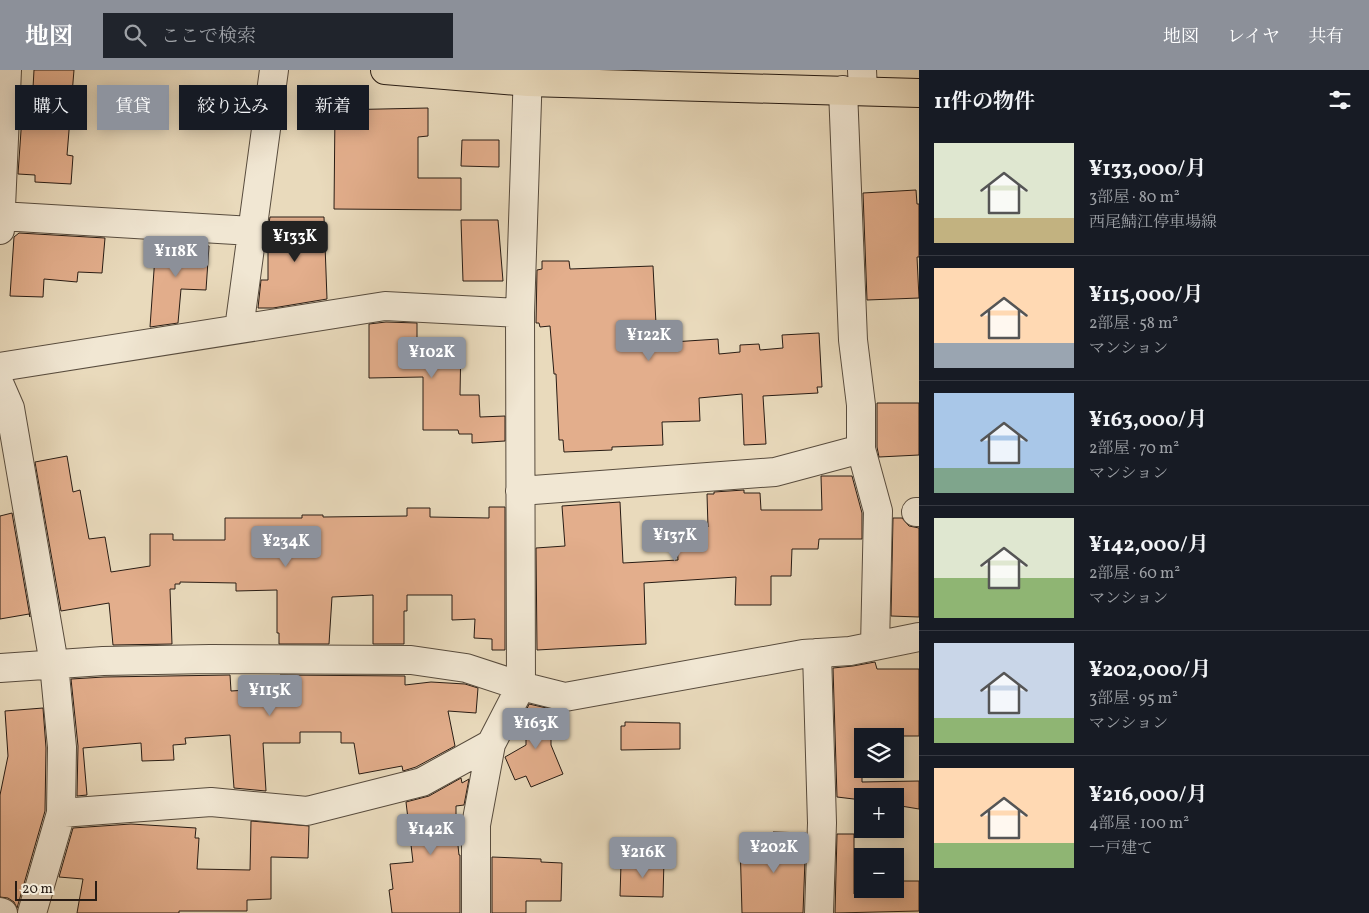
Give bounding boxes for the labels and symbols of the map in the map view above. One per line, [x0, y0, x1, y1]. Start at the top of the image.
pin: ¥133K [260, 220, 330, 263]
pin: ¥118K [141, 236, 211, 278]
pin: ¥122K [614, 320, 684, 362]
pin: ¥102K [397, 336, 467, 379]
pin: ¥137K [640, 520, 710, 562]
pin: ¥234K [251, 526, 321, 568]
pin: ¥115K [235, 674, 305, 717]
pin: ¥163K [501, 708, 571, 750]
pin: ¥142K [396, 814, 466, 856]
pin: ¥202K [739, 832, 809, 874]
pin: ¥216K [608, 836, 678, 879]
scale bar [15, 878, 98, 901]

